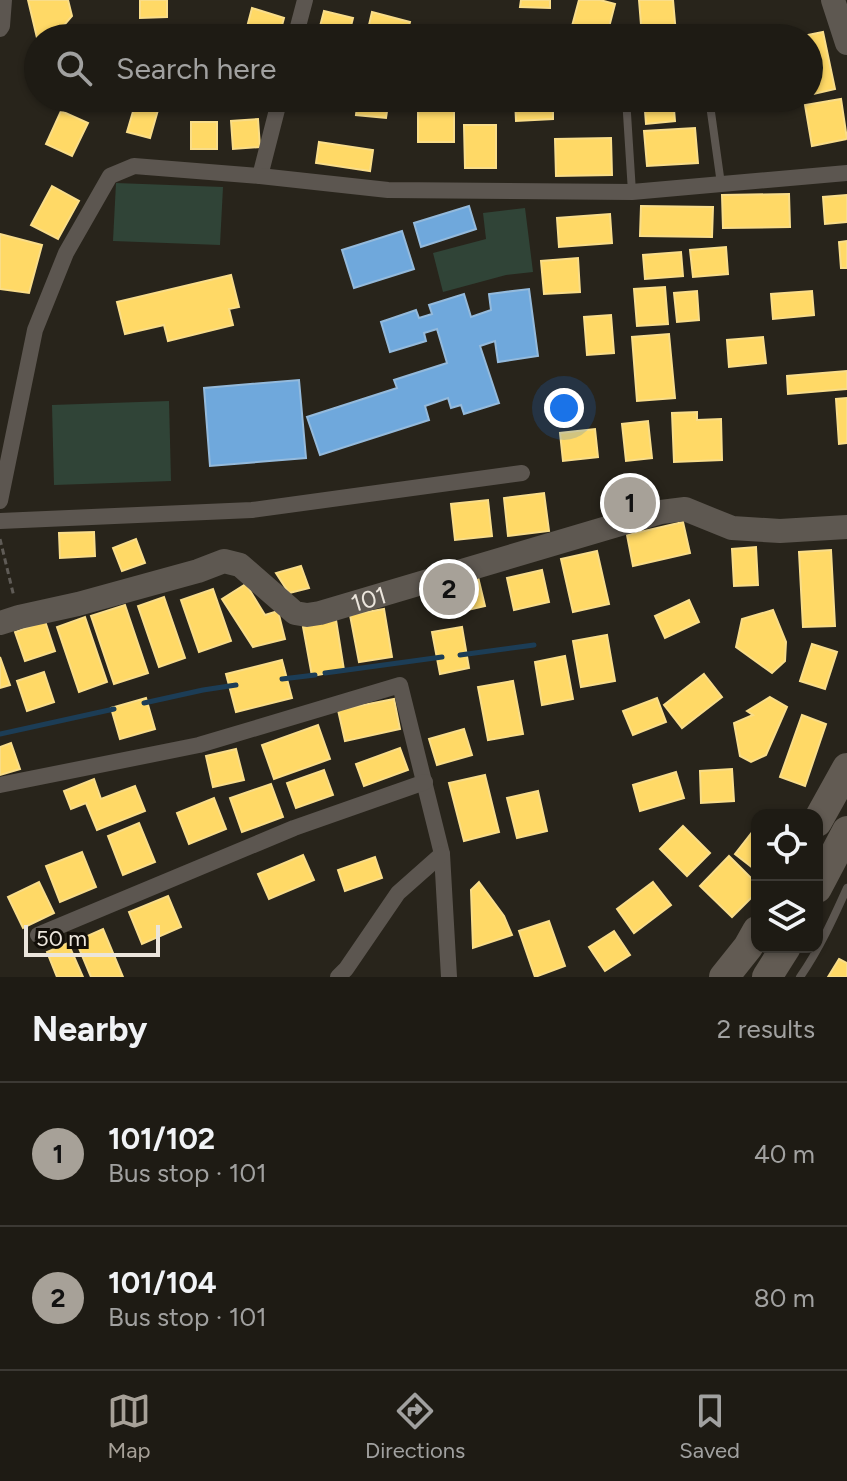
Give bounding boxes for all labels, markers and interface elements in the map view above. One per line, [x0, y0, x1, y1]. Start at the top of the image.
search box [24, 24, 823, 112]
icon: search [52, 46, 96, 90]
text: Search here [116, 50, 276, 87]
your location [544, 388, 584, 428]
pin: 1 [604, 473, 656, 533]
pin: 2 [423, 559, 475, 619]
street label: 101 [347, 580, 389, 618]
map controls [751, 809, 823, 953]
button: locate [751, 809, 823, 881]
button: layers [751, 881, 823, 953]
scale bar [24, 921, 160, 957]
text: 50 m [36, 925, 87, 952]
text: Nearby [32, 1009, 147, 1050]
text: 2 results [717, 1013, 815, 1045]
text: 101/102 [108, 1120, 215, 1157]
text: 1 [53, 1138, 63, 1170]
text: 40 m [754, 1138, 815, 1170]
text: Bus stop · 101 [108, 1157, 267, 1189]
text: 101/104 [108, 1264, 217, 1301]
text: 2 [50, 1282, 66, 1314]
text: 80 m [754, 1282, 815, 1314]
text: Bus stop · 101 [108, 1301, 267, 1333]
tab: Map [107, 1389, 151, 1464]
tab: Directions [365, 1389, 465, 1464]
tab: Saved [679, 1389, 740, 1464]

